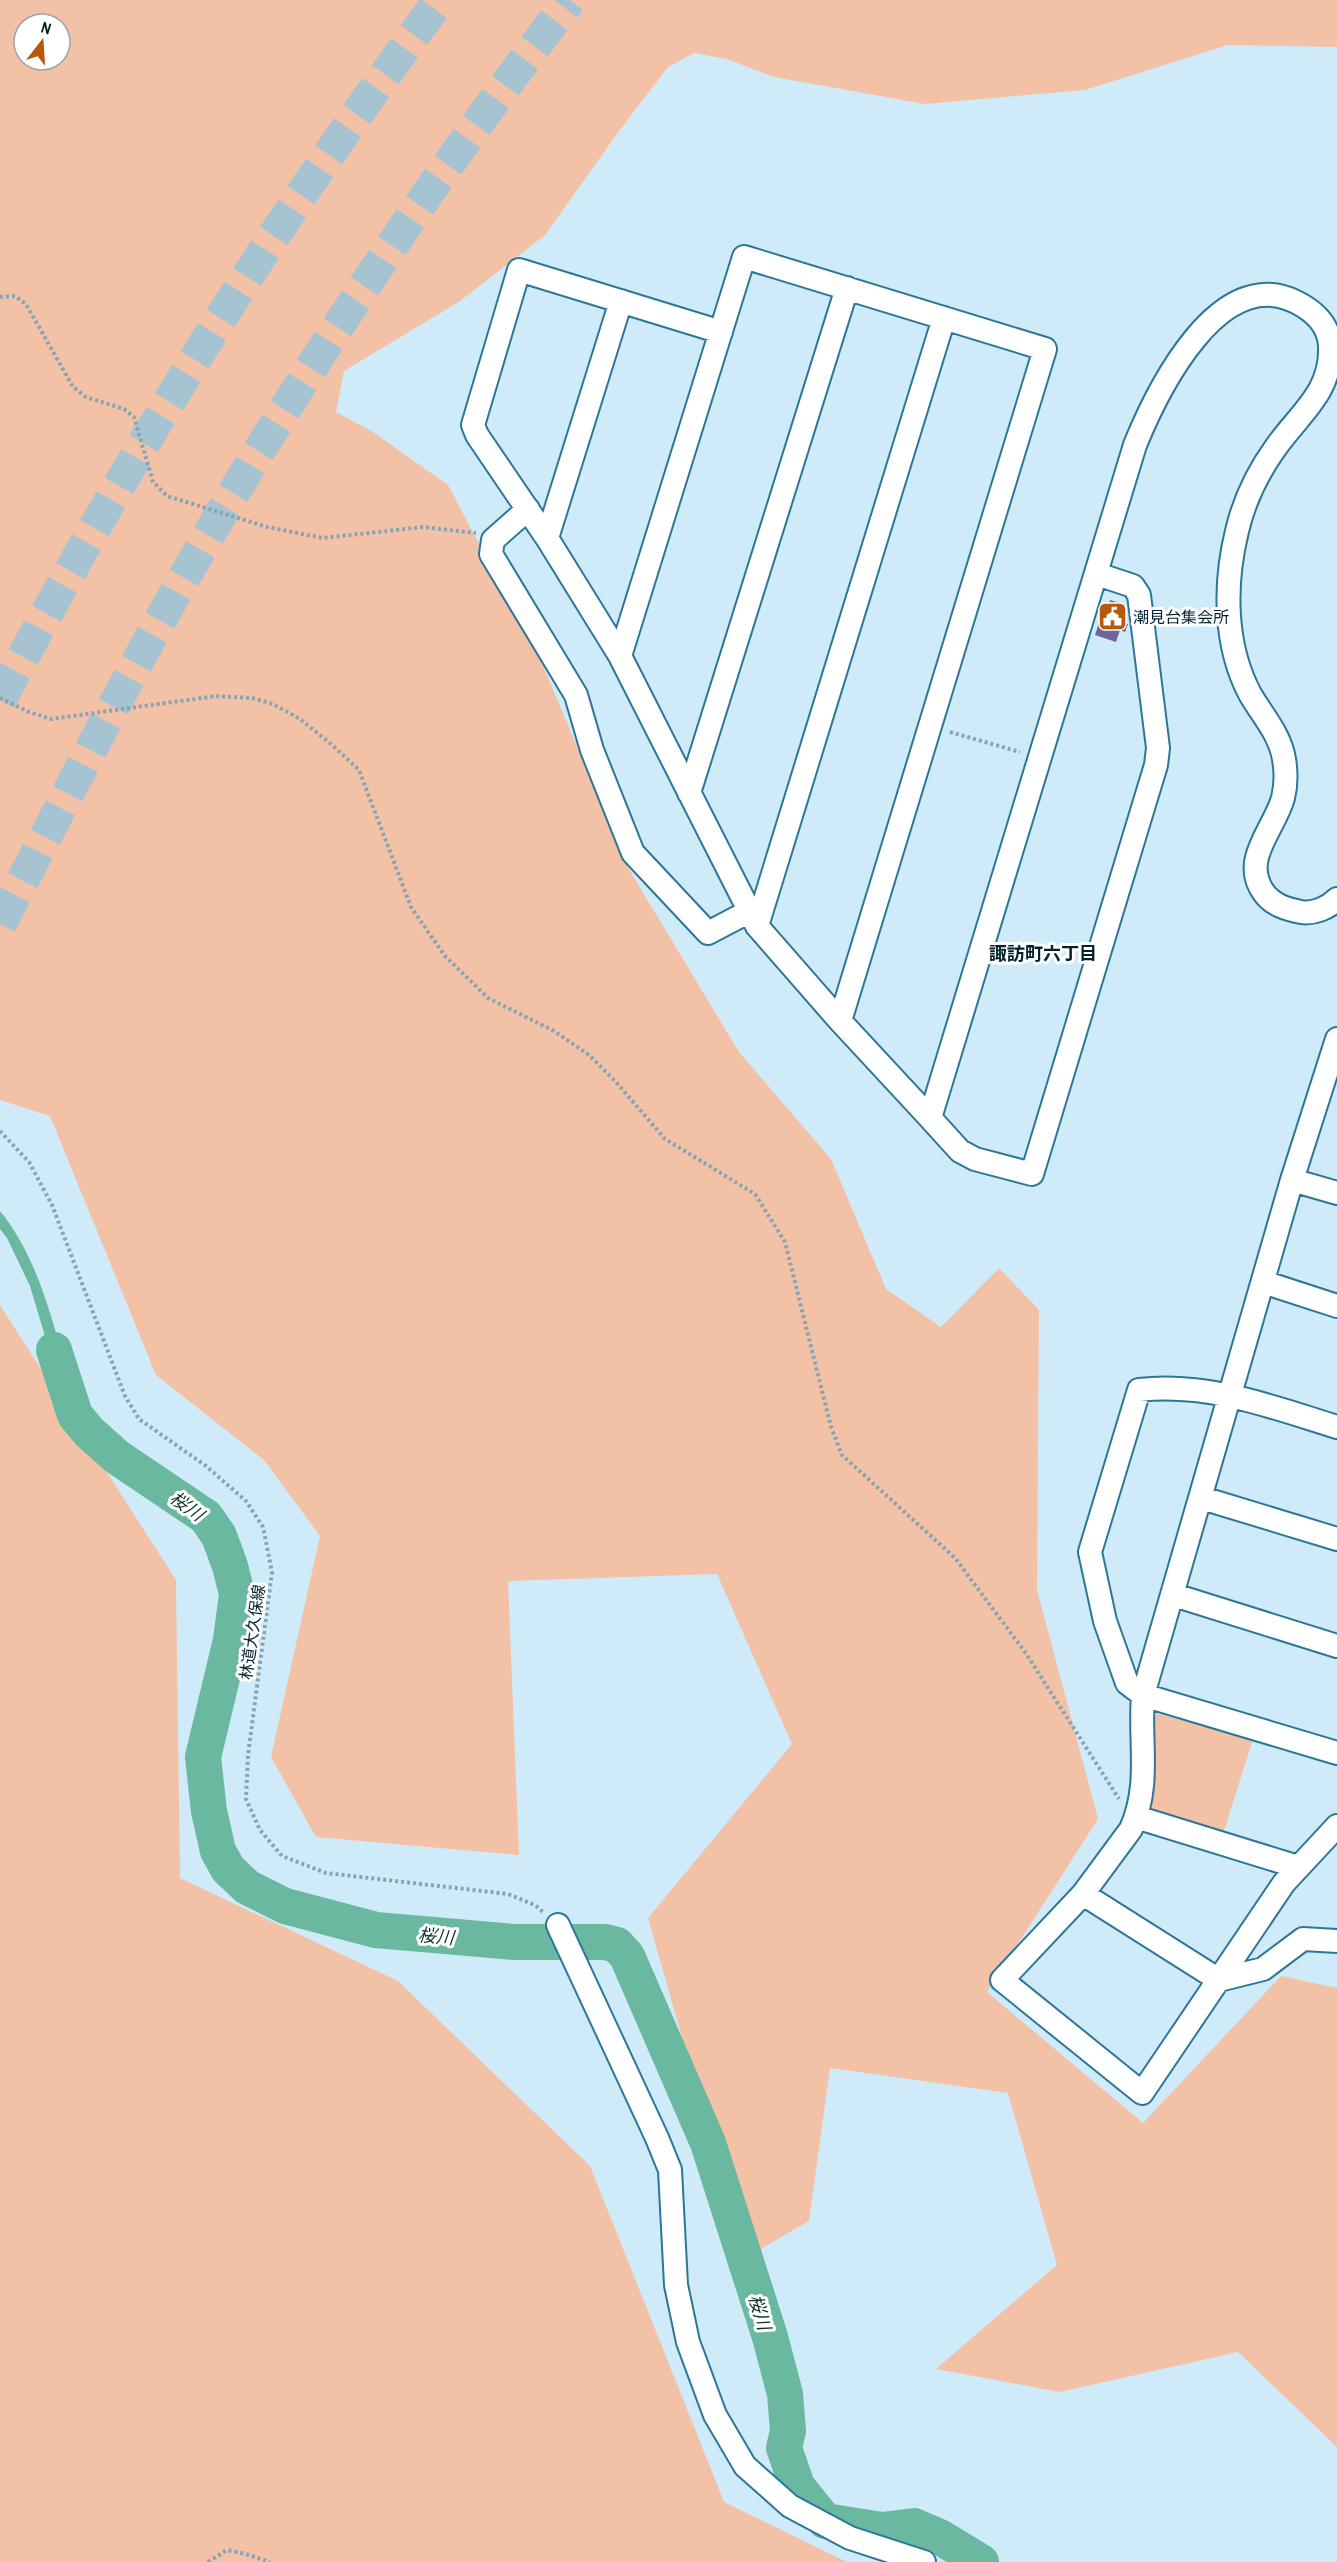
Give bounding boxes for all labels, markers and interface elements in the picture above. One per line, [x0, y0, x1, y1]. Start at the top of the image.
north arrow [12, 12, 72, 72]
text: N [39, 16, 54, 40]
public building icon: 潮見台集会所 [1096, 601, 1128, 633]
place label: 潮見台集会所 [1133, 606, 1229, 628]
district label: 諏訪町六丁目 [989, 941, 1097, 966]
water label: 桜川 [165, 1485, 211, 1528]
street label: 林道大久保線 [234, 1583, 270, 1681]
water label: 桜川 [417, 1922, 457, 1950]
water label: 桜川 [743, 2291, 778, 2335]

